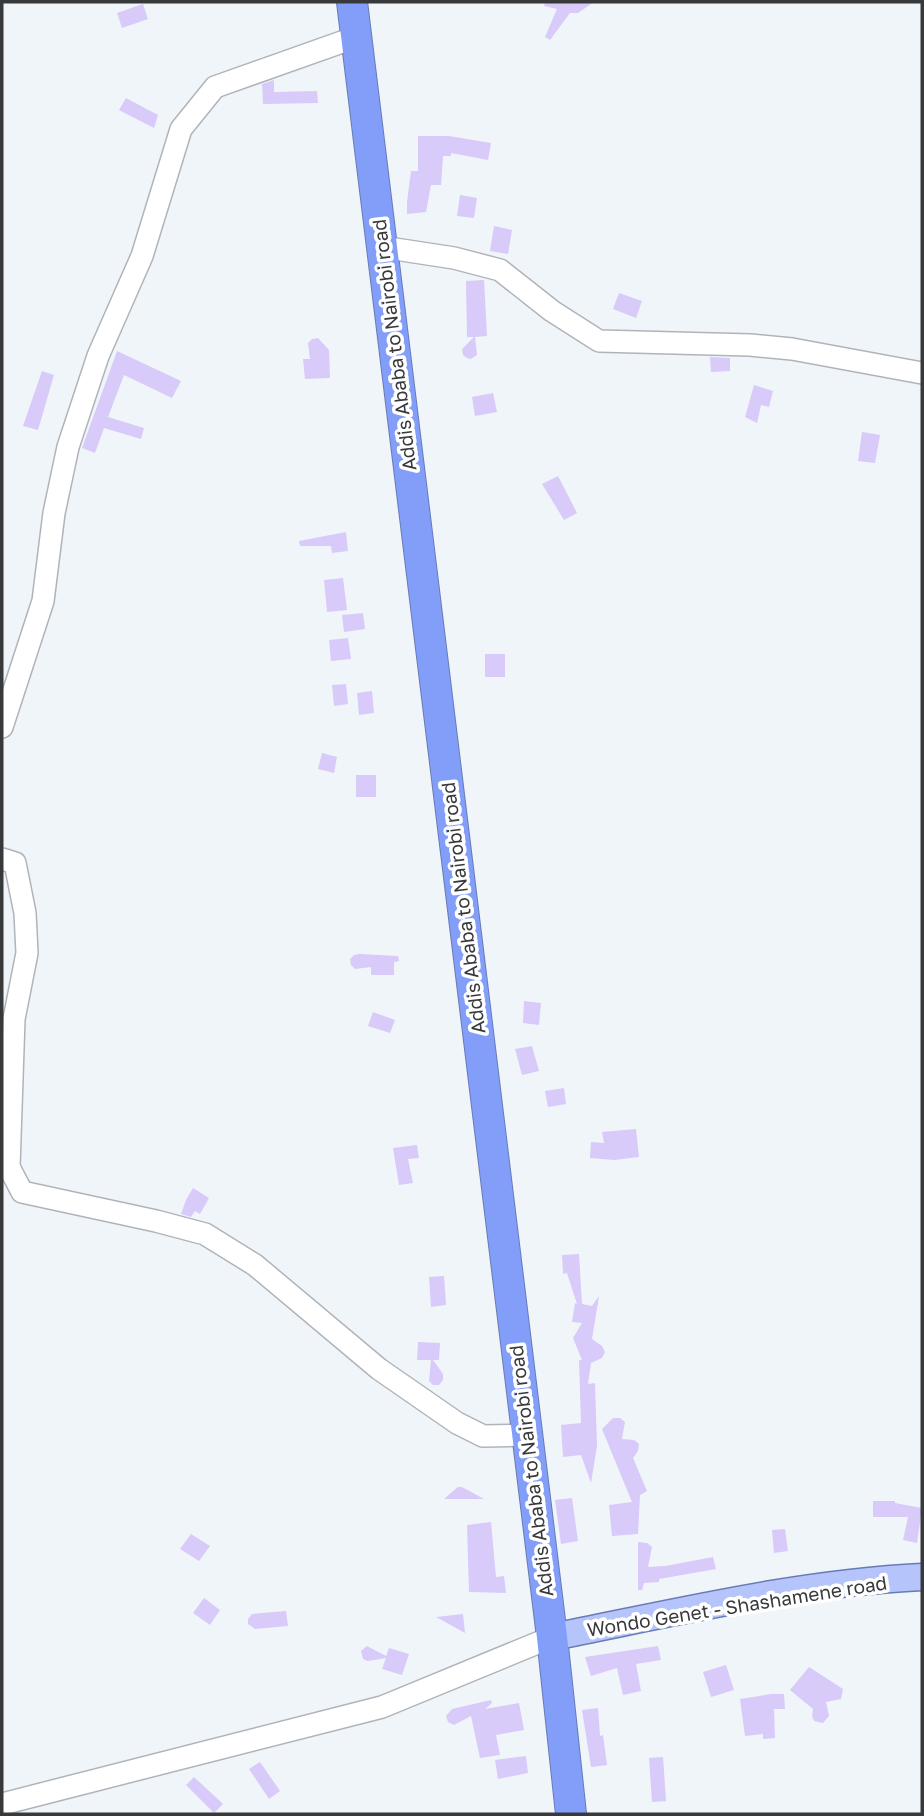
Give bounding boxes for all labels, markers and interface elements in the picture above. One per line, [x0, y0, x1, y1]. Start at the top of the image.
street label: Addis Ababa to Nairobi road [367, 218, 420, 472]
street label: Addis Ababa to Nairobi road [436, 781, 489, 1035]
street label: Addis Ababa to Nairobi road [504, 1344, 557, 1598]
street label: Wondo Genet - Shashamene road [585, 1570, 888, 1641]

